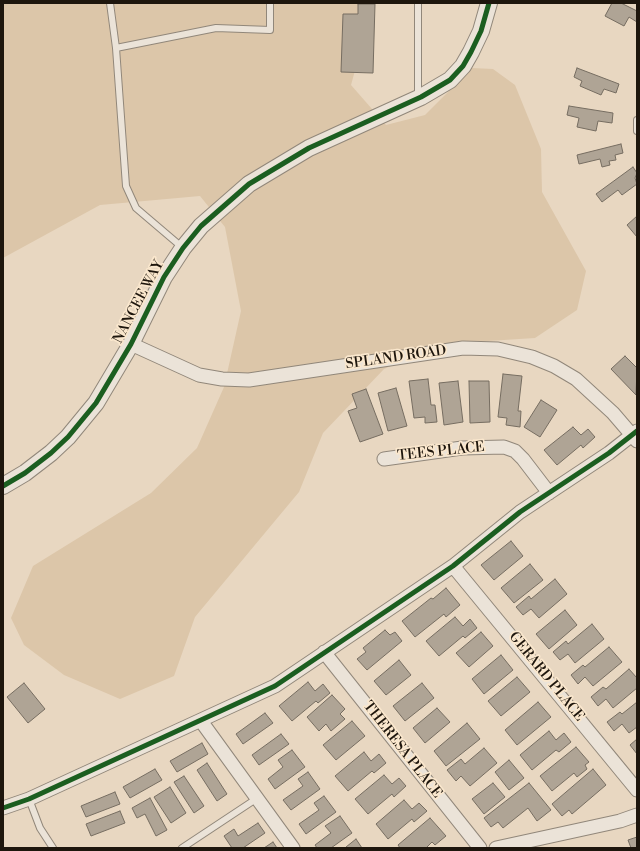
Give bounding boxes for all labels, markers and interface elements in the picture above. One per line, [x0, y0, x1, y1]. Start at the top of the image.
street label: NANCEE WAY [110, 257, 168, 347]
street label: SPLAND ROAD [345, 343, 447, 373]
street label: TEES PLACE [396, 439, 486, 465]
street label: GERARD PLACE [505, 629, 587, 725]
street label: THERESA PLACE [359, 698, 445, 802]

